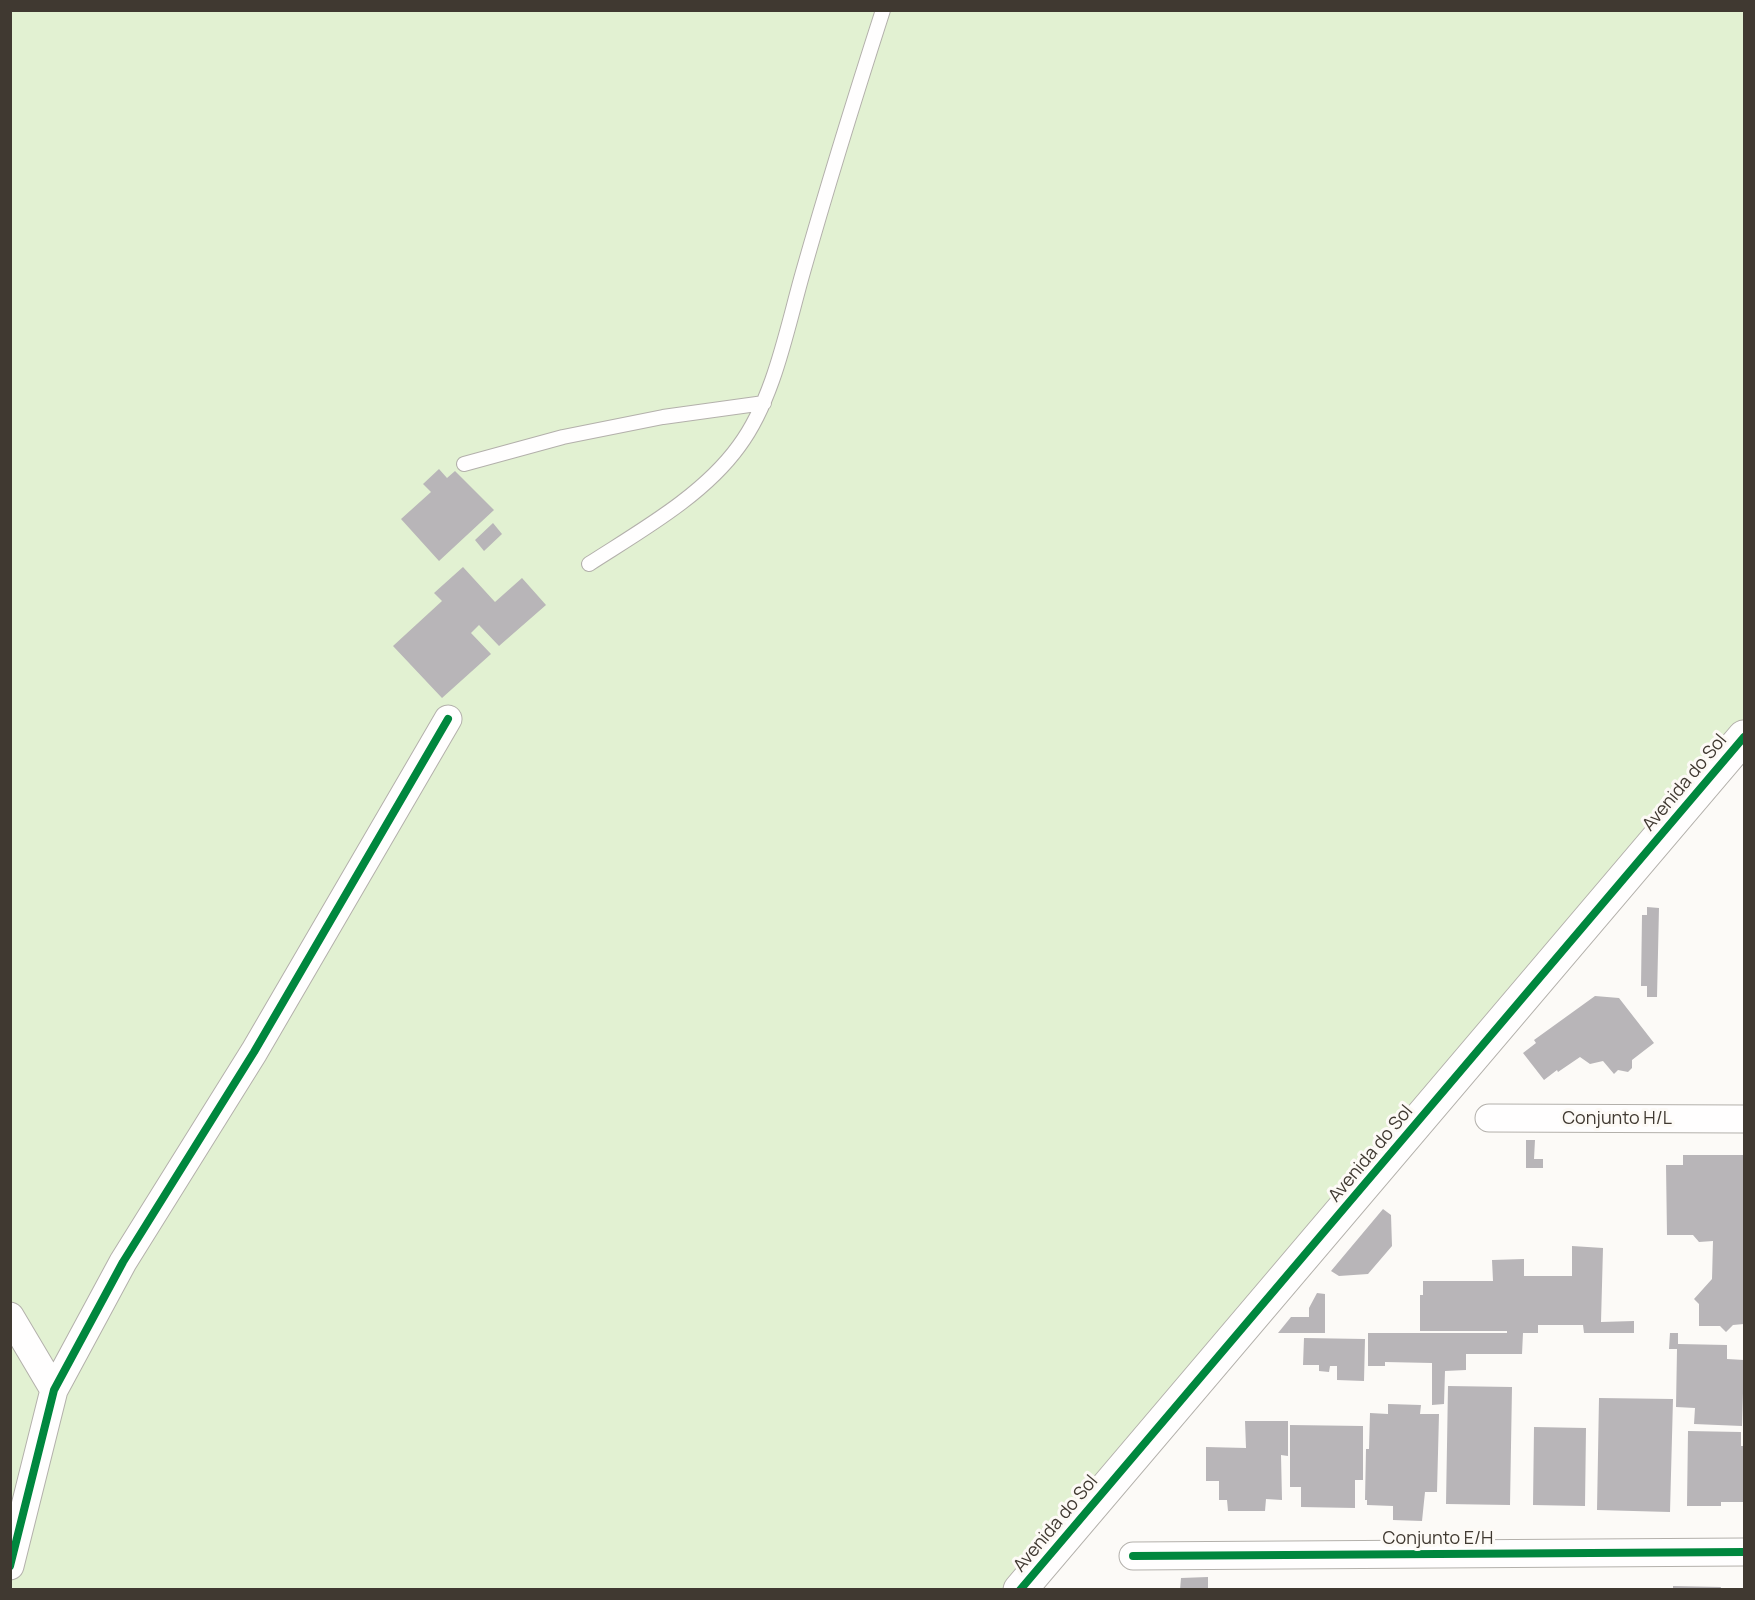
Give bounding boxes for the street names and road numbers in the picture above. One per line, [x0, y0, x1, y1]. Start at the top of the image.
street label: Avenida do Sol [1638, 730, 1732, 836]
street label: Avenida do Sol [1324, 1101, 1418, 1207]
street label: Conjunto H/L [1562, 1108, 1672, 1130]
street label: Avenida do Sol [1009, 1471, 1103, 1577]
street label: Conjunto E/H [1383, 1528, 1493, 1550]

